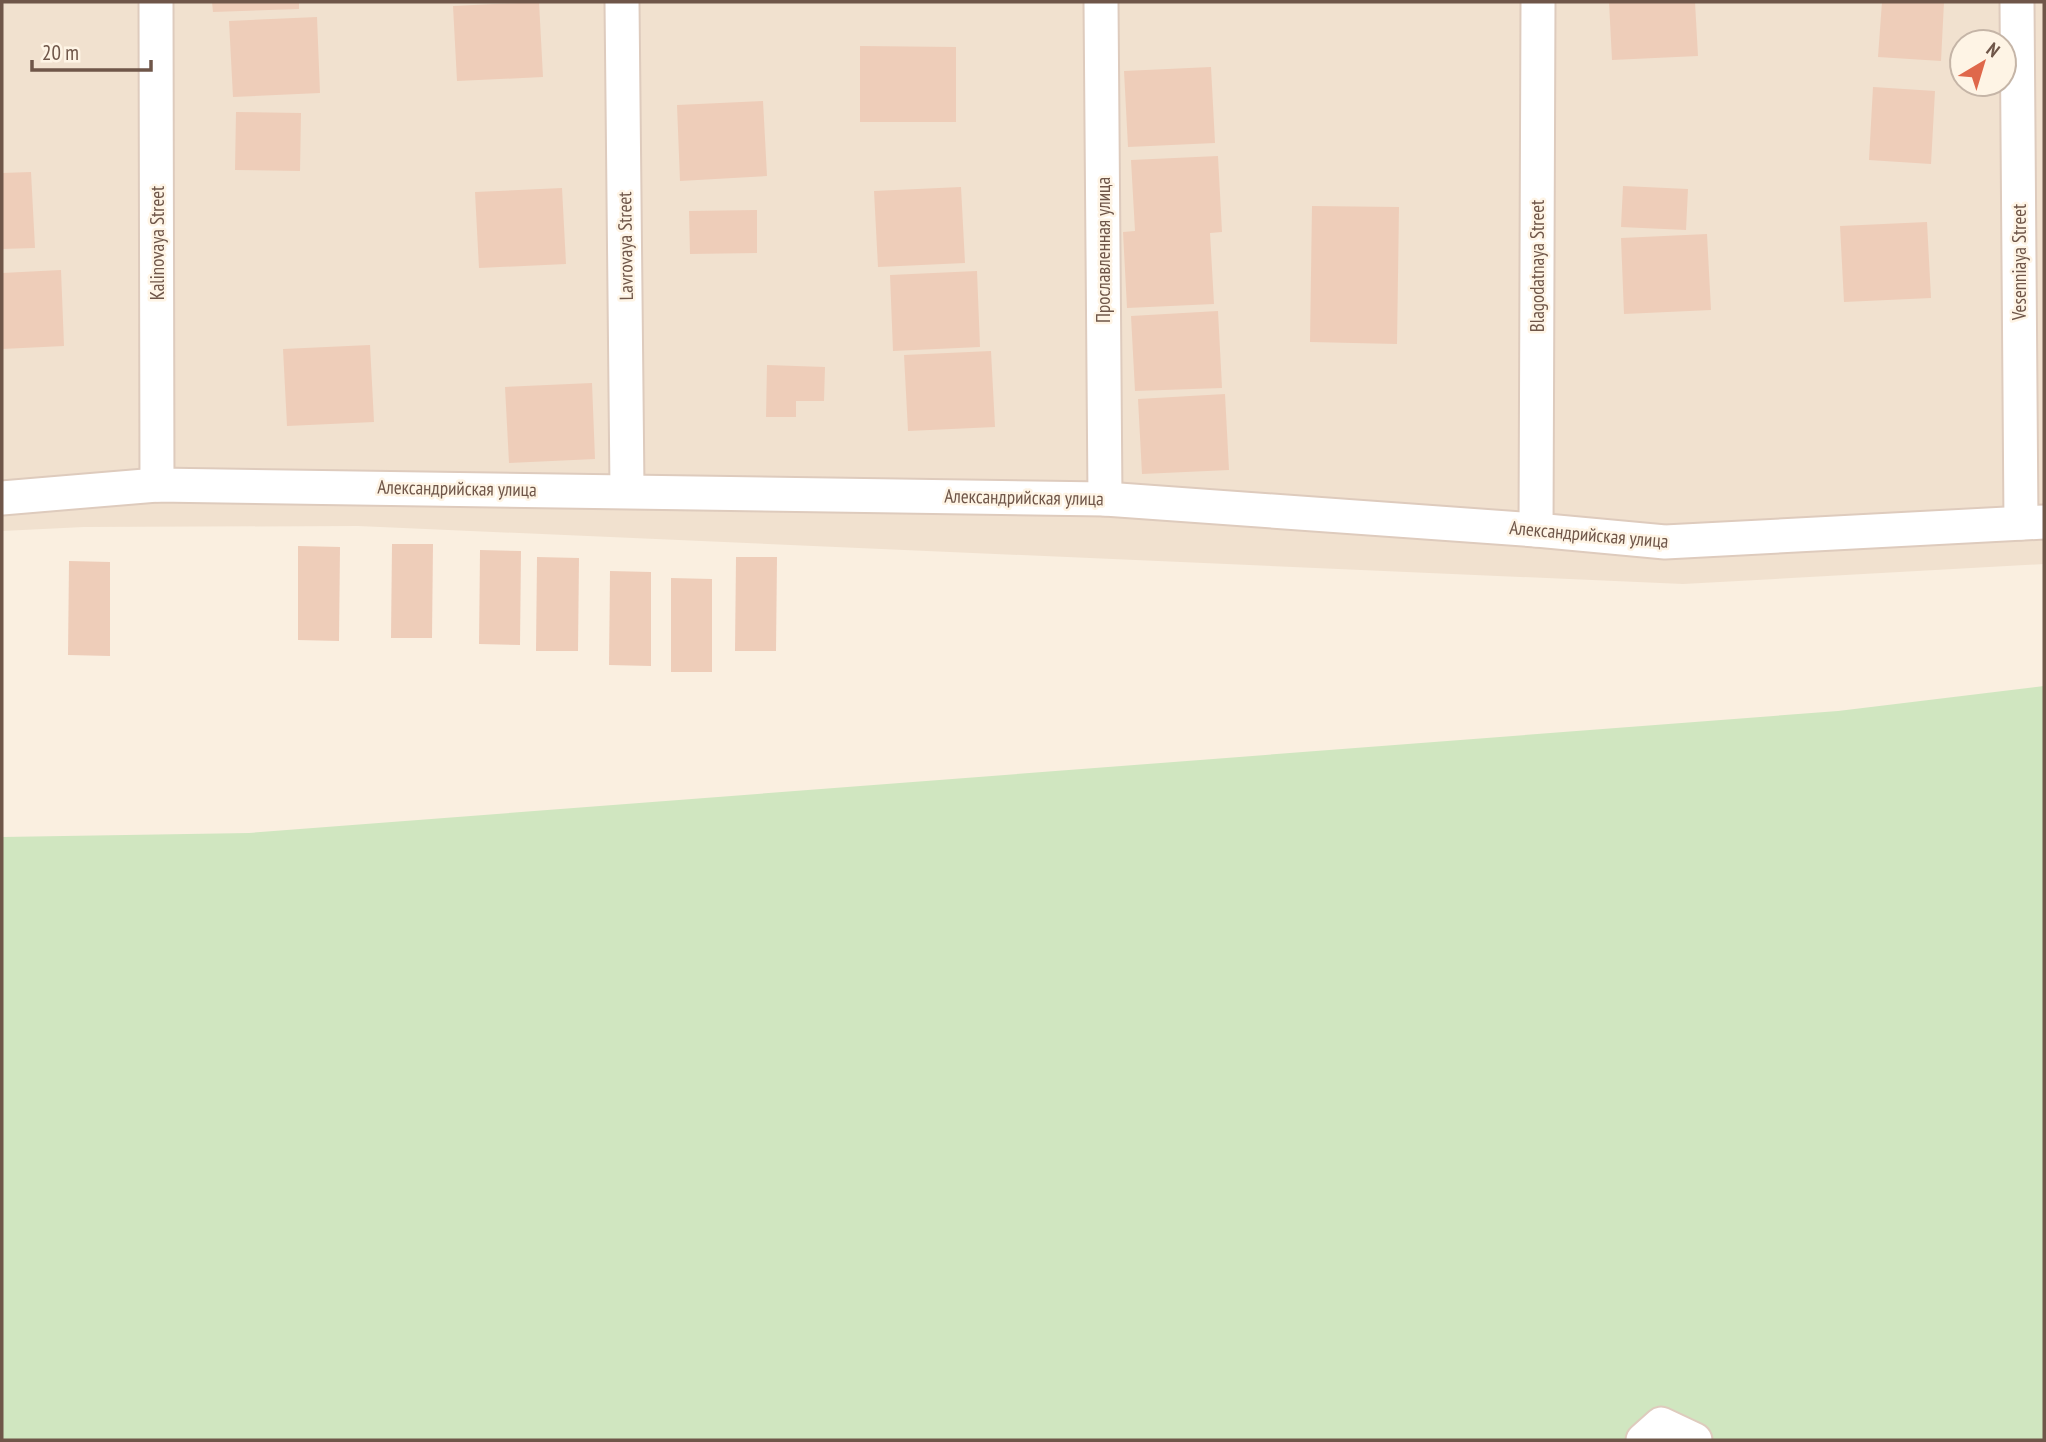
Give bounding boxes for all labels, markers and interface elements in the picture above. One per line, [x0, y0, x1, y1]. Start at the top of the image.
scale bar [32, 28, 150, 72]
north arrow [1948, 28, 2018, 98]
text: N [1982, 37, 2005, 62]
text: 20 m [42, 39, 79, 66]
street label: Прославленная улица [1091, 177, 1115, 323]
street label: Kalinovaya Street [145, 185, 169, 300]
street label: Lavrovaya Street [612, 191, 638, 301]
street label: Blagodatnaya Street [1525, 199, 1549, 332]
street label: Vesenniaya Street [2007, 203, 2031, 321]
street label: Александрийская улица [377, 475, 537, 501]
street label: Александрийская улица [944, 484, 1104, 510]
street label: Александрийская улица [1509, 515, 1669, 553]

